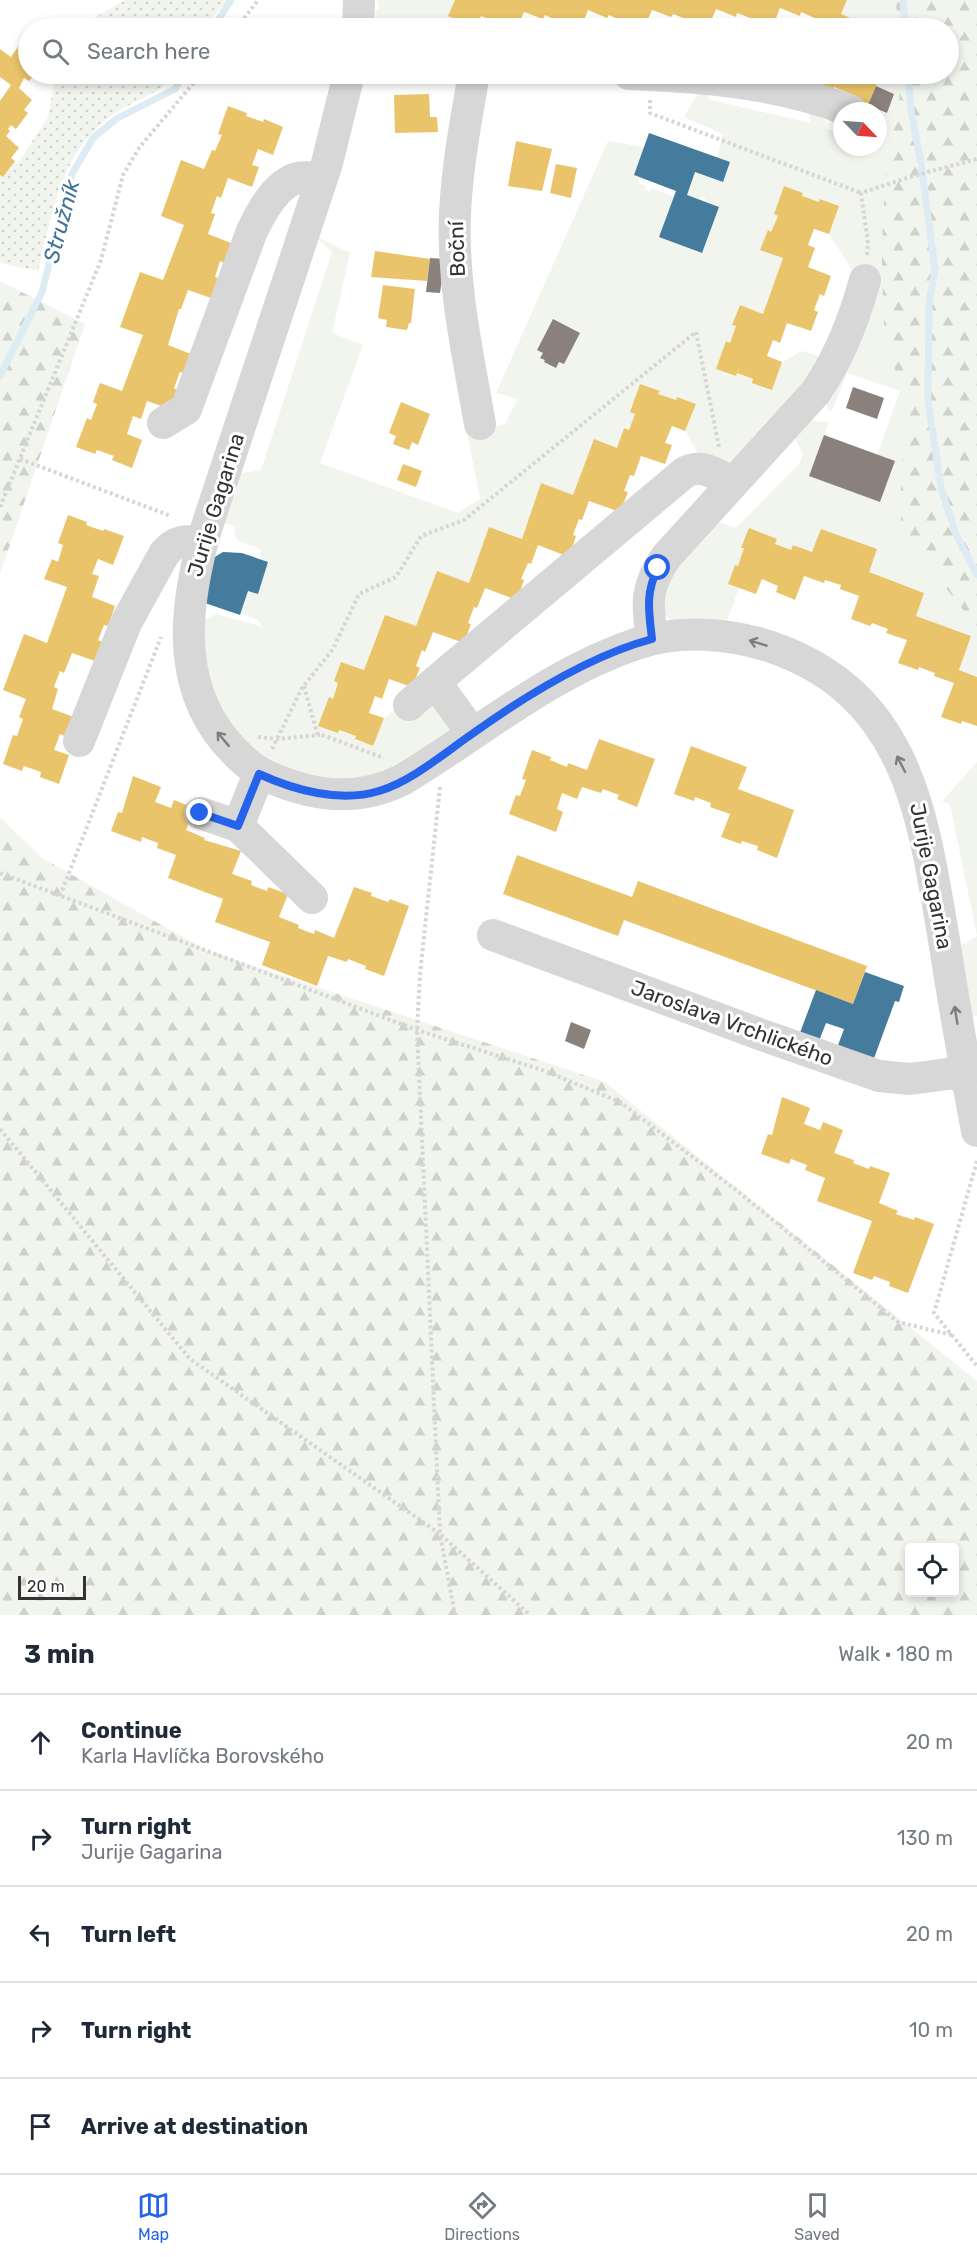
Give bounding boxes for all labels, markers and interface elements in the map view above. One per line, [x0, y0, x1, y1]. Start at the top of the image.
search box [18, 18, 959, 84]
icon: search [39, 35, 72, 68]
text: Search here [87, 38, 210, 65]
north arrow [833, 102, 887, 156]
water label: Stružník [37, 176, 86, 266]
street label: Boční [443, 220, 470, 277]
street label: Jurije Gagarina [182, 430, 249, 580]
route start [644, 554, 670, 580]
one-way arrow [749, 637, 768, 648]
one-way arrow [217, 731, 230, 747]
one-way arrow [895, 756, 907, 774]
route end [186, 799, 212, 825]
street label: Jurije Gagarina [905, 801, 958, 951]
street label: Jaroslava Vrchlického [628, 974, 837, 1071]
one-way arrow [950, 1006, 961, 1026]
map controls [905, 1543, 959, 1597]
button: locate [905, 1543, 959, 1597]
scale bar [18, 1573, 86, 1600]
text: 20 m [27, 1577, 65, 1596]
text: 3 min [24, 1639, 95, 1670]
text: Walk · 180 m [838, 1642, 953, 1666]
text: Continue [81, 1717, 182, 1744]
icon: ahead [24, 1726, 57, 1759]
text: 20 m [906, 1730, 953, 1754]
text: Karla Havlíčka Borovského [81, 1744, 324, 1768]
text: Turn right [81, 1813, 191, 1840]
icon: right [24, 1822, 57, 1855]
text: 130 m [897, 1826, 953, 1850]
text: Jurije Gagarina [81, 1840, 223, 1864]
icon: left [24, 1918, 57, 1951]
text: Turn left [81, 1921, 176, 1948]
text: 20 m [906, 1922, 953, 1946]
icon: right [24, 2014, 57, 2047]
text: Turn right [81, 2017, 191, 2044]
text: 10 m [909, 2018, 953, 2042]
icon: arrive [24, 2110, 57, 2143]
text: Arrive at destination [81, 2113, 308, 2140]
tab: Map [137, 2189, 170, 2244]
tab: Directions [444, 2189, 520, 2244]
tab: Saved [794, 2189, 840, 2244]

